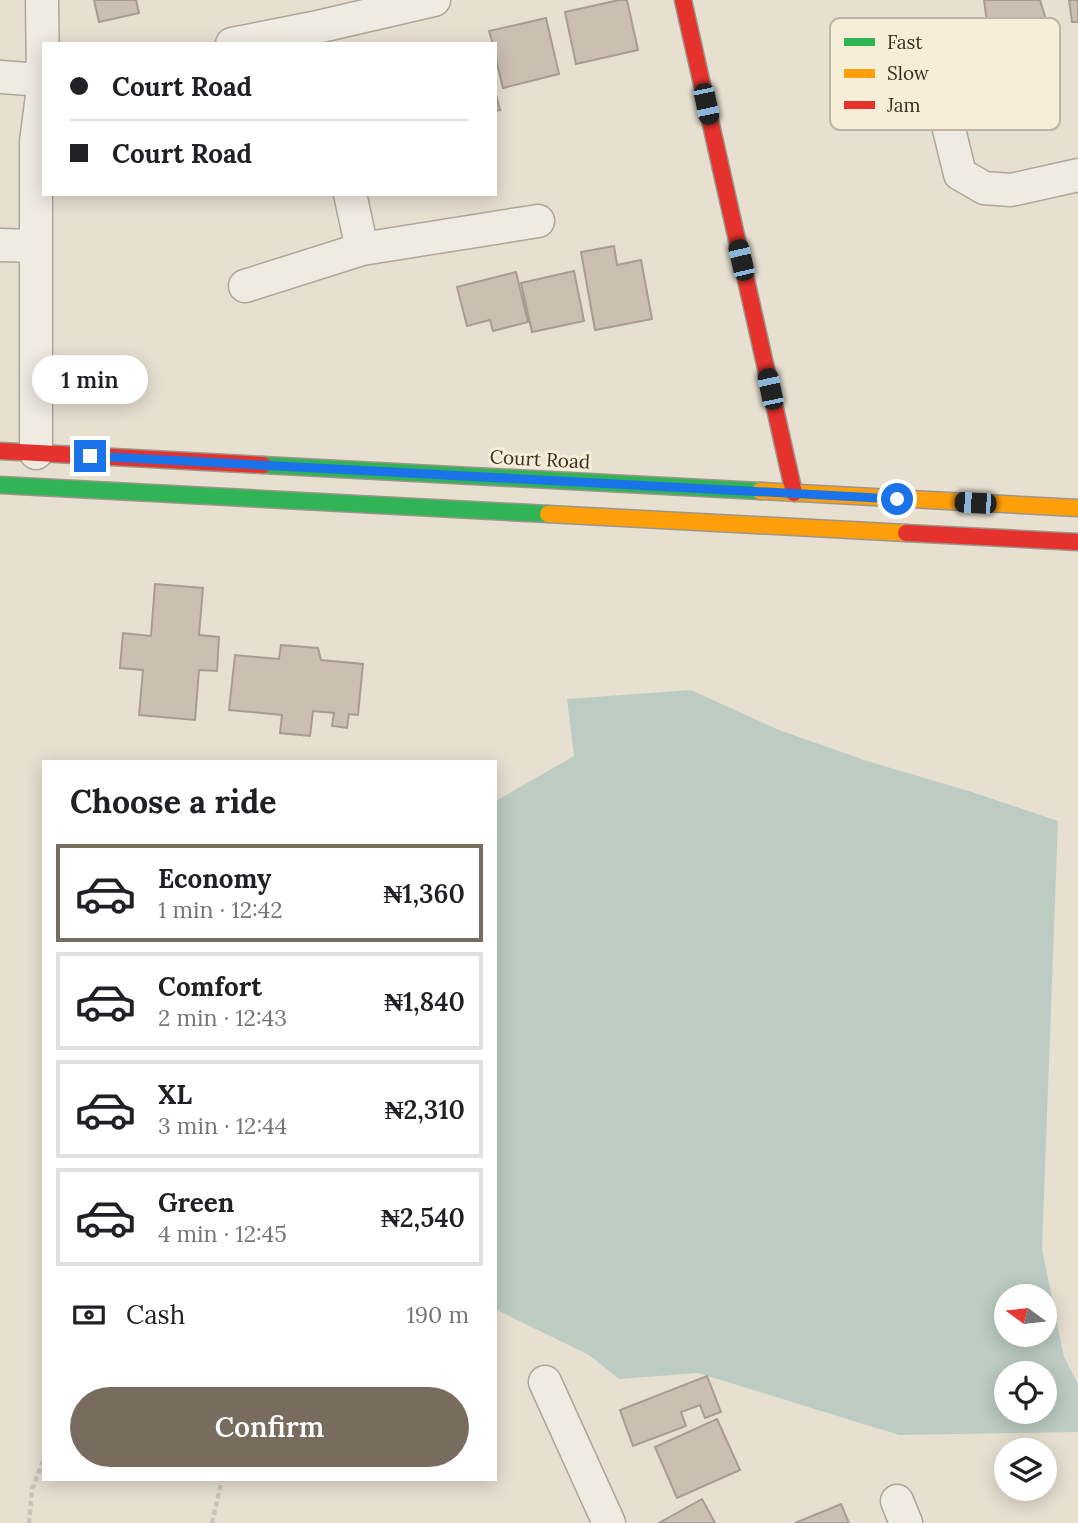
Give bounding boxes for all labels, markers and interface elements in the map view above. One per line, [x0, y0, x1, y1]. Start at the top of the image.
legend [830, 18, 1060, 130]
text: Fast [887, 30, 923, 54]
text: Slow [887, 61, 930, 85]
text: Court Road [112, 70, 252, 103]
car [692, 81, 721, 127]
text: Jam [886, 93, 921, 117]
text: Court Road [112, 137, 252, 170]
car [727, 237, 756, 283]
callout: 1 min [32, 354, 148, 404]
text: 1 min [61, 365, 119, 394]
car [756, 366, 785, 412]
route end [74, 440, 106, 472]
street label: Court Road [489, 444, 591, 474]
route start [881, 483, 913, 515]
car [954, 491, 997, 515]
text: Choose a ride [70, 781, 277, 822]
icon: car [74, 862, 137, 925]
text: Economy [158, 862, 271, 895]
text: ₦1,360 [384, 877, 465, 910]
text: 1 min · 12:42 [158, 895, 283, 924]
icon: car [74, 970, 137, 1033]
text: Comfort [158, 970, 262, 1003]
text: ₦1,840 [384, 985, 465, 1018]
text: 2 min · 12:43 [158, 1003, 287, 1032]
icon: car [74, 1078, 137, 1141]
text: XL [158, 1078, 192, 1111]
text: ₦2,310 [385, 1093, 465, 1126]
text: 3 min · 12:44 [158, 1111, 287, 1140]
icon: car [74, 1186, 137, 1249]
text: Green [158, 1186, 234, 1219]
text: ₦2,540 [381, 1201, 465, 1234]
text: 4 min · 12:45 [158, 1219, 287, 1248]
north arrow [994, 1284, 1057, 1348]
map controls [994, 1284, 1057, 1501]
icon: cash [70, 1296, 108, 1334]
text: Cash [126, 1298, 185, 1331]
text: 190 m [406, 1300, 469, 1329]
button: locate [994, 1361, 1057, 1424]
button: Confirm [70, 1387, 469, 1467]
button: layers [994, 1438, 1057, 1501]

